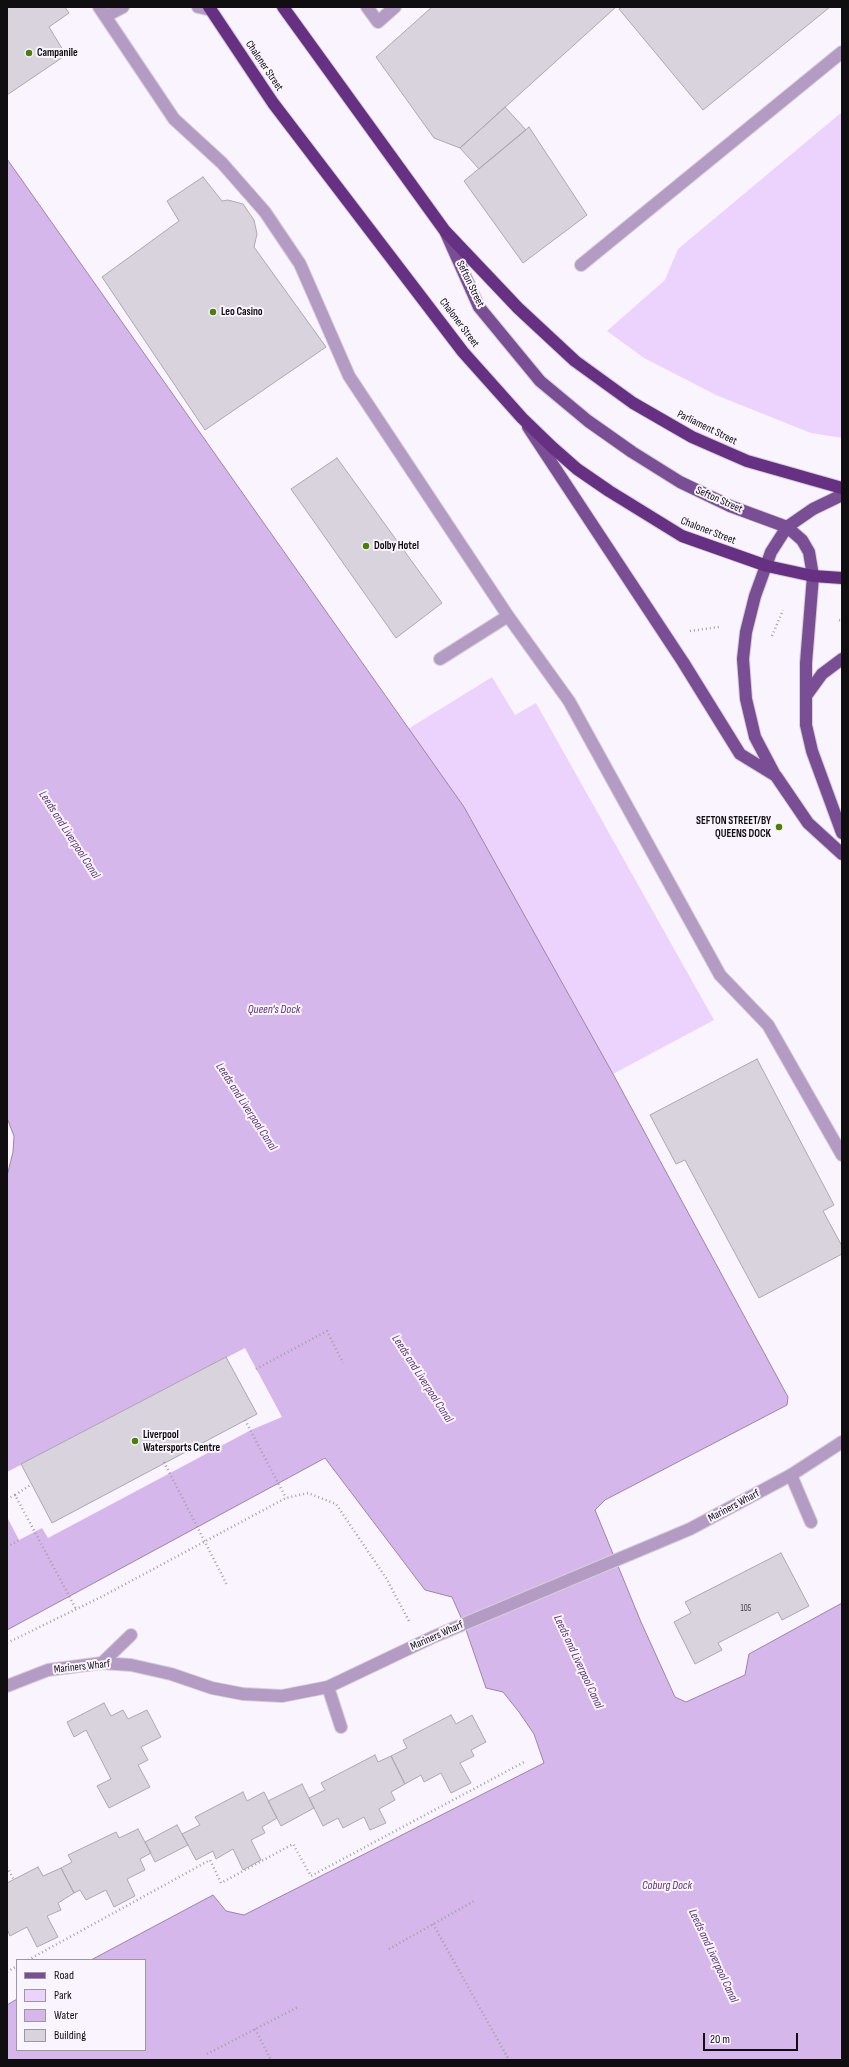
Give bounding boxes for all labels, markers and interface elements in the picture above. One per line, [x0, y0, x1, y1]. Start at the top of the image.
street label: Chaloner Street [242, 38, 286, 94]
place label: Campanile [37, 46, 78, 60]
marker: Campanile [24, 48, 34, 58]
street label: Sefton Street [453, 259, 487, 309]
street label: Chaloner Street [436, 296, 482, 350]
place label: Leo Casino [221, 305, 263, 319]
marker: Leo Casino [208, 307, 218, 317]
street label: Parliament Street [675, 408, 739, 448]
street label: Sefton Street [694, 484, 744, 516]
street label: Chaloner Street [678, 514, 738, 548]
place label: Dolby Hotel [374, 539, 419, 553]
marker: Dolby Hotel [361, 541, 371, 551]
water label: Leeds and Liverpool Canal [35, 789, 103, 881]
place label: SEFTON STREET/BY QUEENS DOCK [696, 814, 771, 840]
marker: SEFTON STREET/BY QUEENS DOCK [774, 822, 784, 832]
water label: Queen's Dock [248, 1003, 300, 1017]
water label: Leeds and Liverpool Canal [212, 1061, 280, 1153]
water label: Leeds and Liverpool Canal [388, 1333, 456, 1425]
place label: Liverpool Watersports Centre [143, 1428, 220, 1454]
marker: Liverpool Watersports Centre [130, 1436, 140, 1446]
street label: Mariners Wharf [706, 1487, 762, 1525]
house number: 105 [741, 1604, 751, 1614]
water label: Leeds and Liverpool Canal [550, 1613, 606, 1711]
street label: Mariners Wharf [409, 1619, 465, 1653]
street label: Mariners Wharf [53, 1657, 111, 1677]
water label: Coburg Dock [642, 1879, 692, 1893]
water label: Leeds and Liverpool Canal [685, 1907, 741, 2005]
legend [16, 1959, 146, 2051]
text: Road [54, 1968, 74, 1983]
text: Park [54, 1988, 72, 2003]
text: Water [54, 2008, 78, 2023]
scale bar [705, 2025, 800, 2051]
text: Building [54, 2028, 86, 2043]
text: 20 m [710, 2032, 730, 2047]

